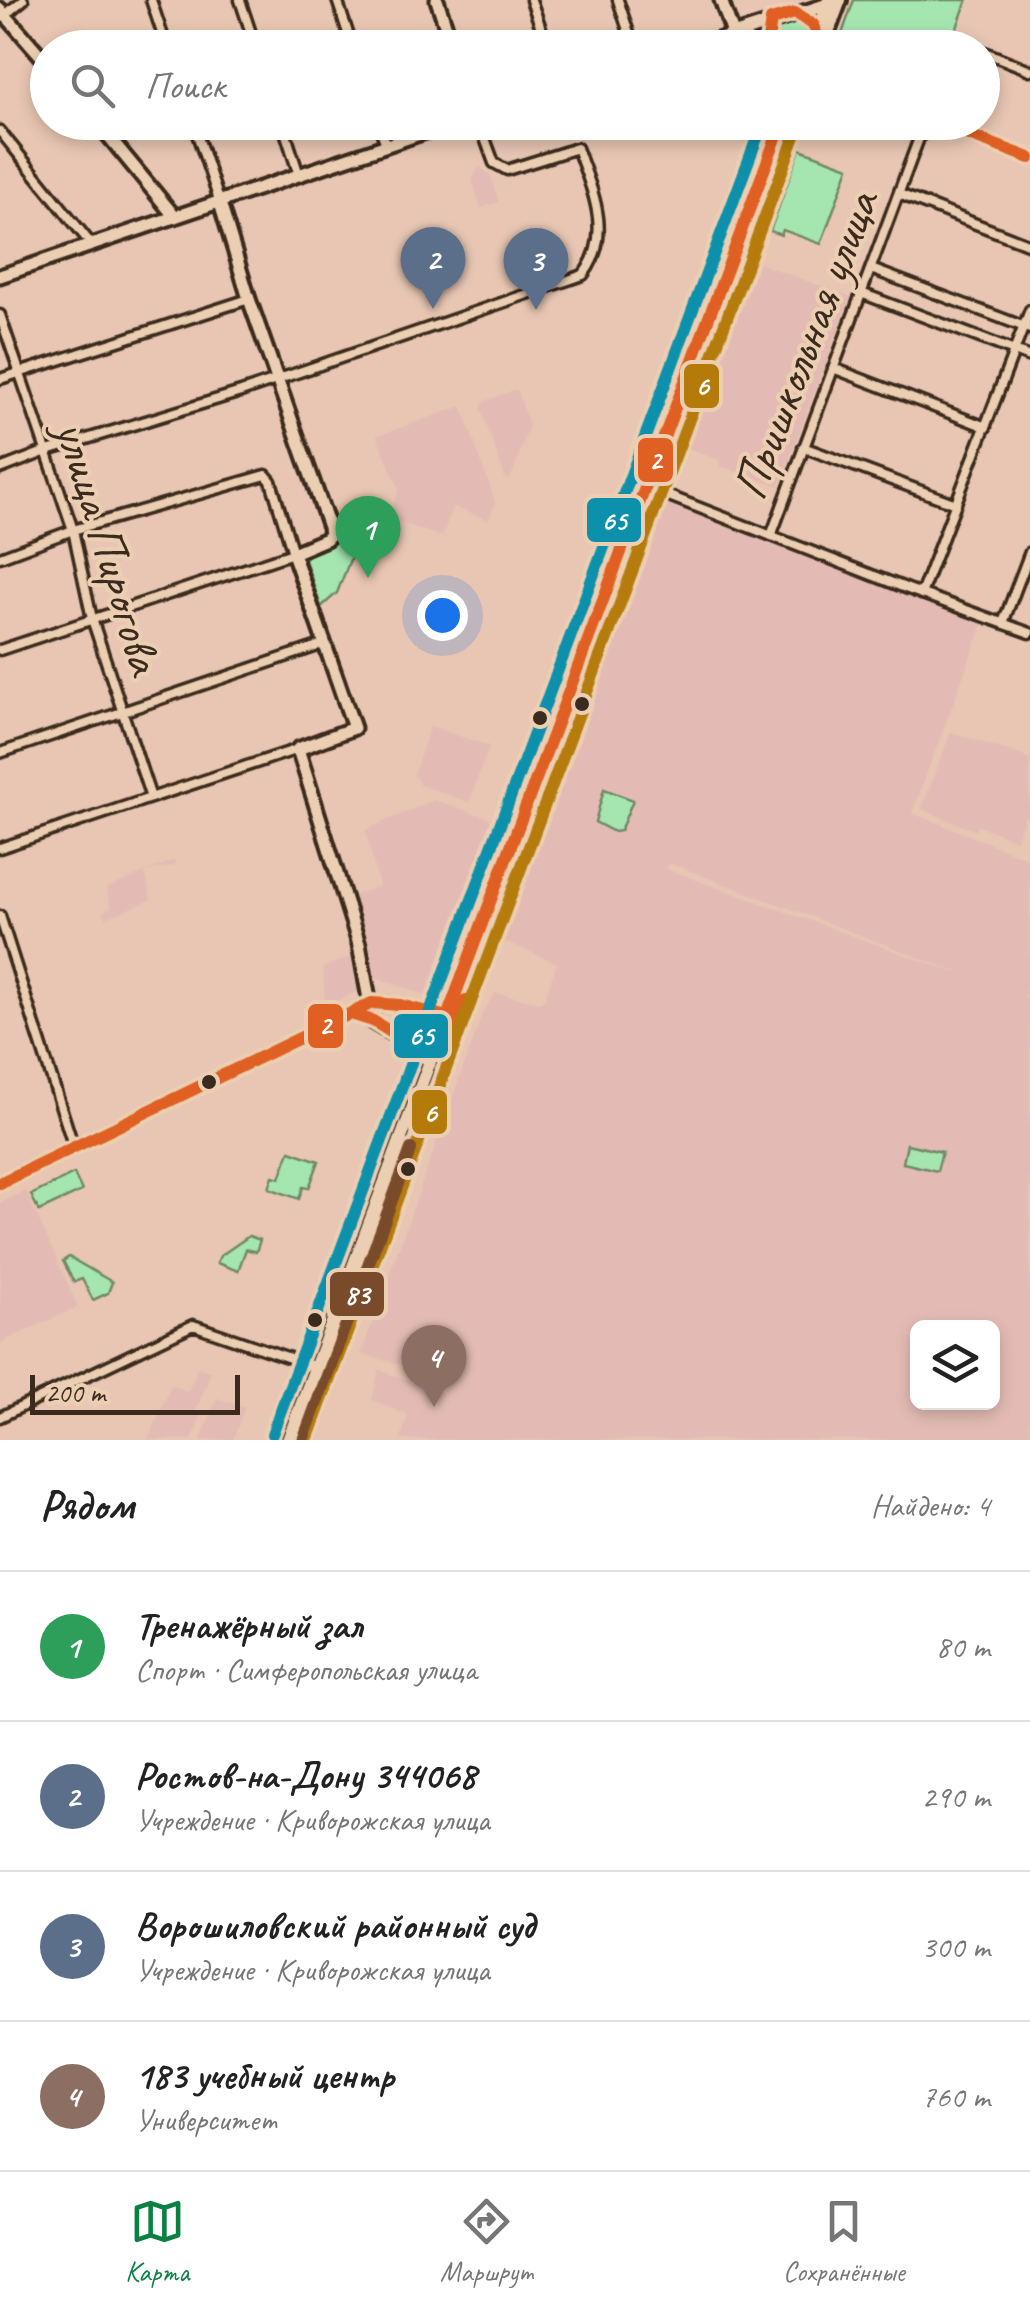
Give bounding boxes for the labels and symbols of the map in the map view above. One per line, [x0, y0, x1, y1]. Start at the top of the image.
street label: Пришкольная улица [717, 179, 894, 508]
pin: 2 [400, 226, 466, 309]
pin: 3 [504, 228, 568, 310]
line badge: 6 [682, 362, 721, 410]
text: 6 [695, 368, 710, 403]
street label: улица Пирогова [40, 410, 178, 684]
line badge: 2 [636, 436, 675, 484]
text: 2 [649, 443, 664, 478]
pin: 1 [336, 496, 400, 578]
line badge: 65 [585, 496, 643, 544]
text: 65 [601, 503, 630, 538]
your location [417, 590, 468, 641]
unlabelled marker [572, 694, 592, 714]
unlabelled marker [530, 708, 550, 728]
line badge: 2 [306, 1002, 345, 1050]
text: 2 [319, 1008, 334, 1043]
line badge: 65 [392, 1012, 450, 1060]
text: 65 [408, 1018, 437, 1053]
unlabelled marker [199, 1072, 219, 1092]
line badge: 6 [410, 1088, 449, 1136]
text: 6 [423, 1095, 438, 1130]
unlabelled marker [398, 1159, 418, 1179]
line badge: 83 [328, 1270, 386, 1318]
text: 83 [344, 1277, 372, 1312]
unlabelled marker [305, 1310, 325, 1330]
pin: 4 [402, 1324, 466, 1407]
scale bar [30, 1370, 240, 1414]

